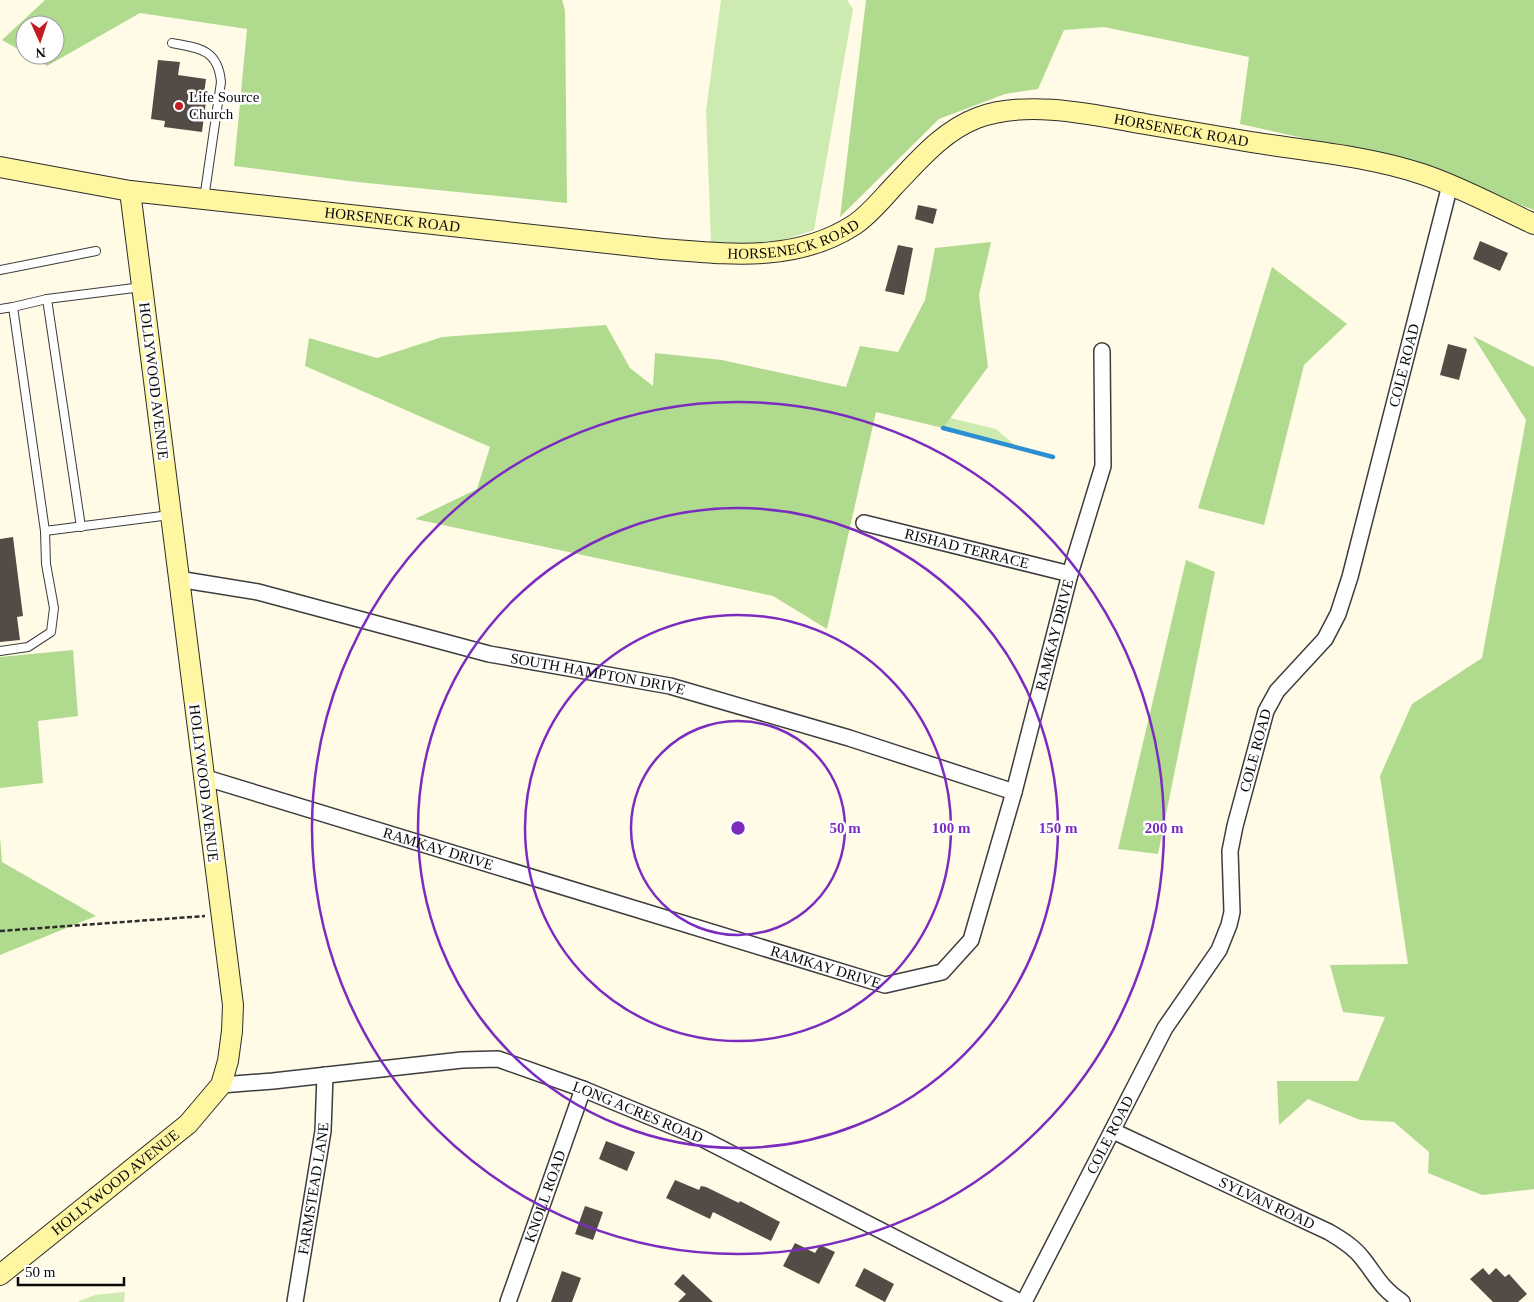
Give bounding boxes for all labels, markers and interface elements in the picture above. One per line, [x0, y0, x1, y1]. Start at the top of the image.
north arrow [15, 15, 65, 65]
text: N [35, 45, 46, 60]
place label: Life Source Church [189, 89, 260, 122]
marker: Life Source Church [173, 100, 185, 112]
street label: HORSENECK ROAD [1113, 110, 1250, 150]
street label: HORSENECK ROAD [324, 204, 461, 235]
street label: HORSENECK ROAD [727, 216, 862, 262]
street label: HOLLYWOOD AVENUE [136, 301, 172, 461]
street label: COLE ROAD [1386, 322, 1422, 409]
street label: RISHAD TERRACE [903, 525, 1031, 572]
street label: RAMKAY DRIVE [1032, 577, 1076, 692]
street label: SOUTH HAMPTON DRIVE [509, 650, 687, 698]
street label: HOLLYWOOD AVENUE [186, 703, 222, 863]
street label: COLE ROAD [1236, 707, 1274, 794]
centre of rings [729, 819, 747, 837]
text: 50 m [829, 820, 861, 836]
text: 100 m [932, 820, 971, 836]
text: 150 m [1039, 820, 1078, 836]
text: 200 m [1145, 820, 1184, 836]
street label: RAMKAY DRIVE [381, 824, 495, 873]
street label: RAMKAY DRIVE [769, 943, 883, 991]
street label: LONG ACRES ROAD [571, 1078, 706, 1146]
street label: COLE ROAD [1083, 1093, 1137, 1177]
street label: FARMSTEAD LANE [295, 1122, 331, 1256]
street label: HOLLYWOOD AVENUE [48, 1126, 182, 1238]
street label: KNOLL ROAD [522, 1148, 569, 1245]
street label: SYLVAN ROAD [1217, 1174, 1318, 1232]
scale bar [18, 1254, 124, 1286]
text: 50 m [25, 1264, 56, 1280]

